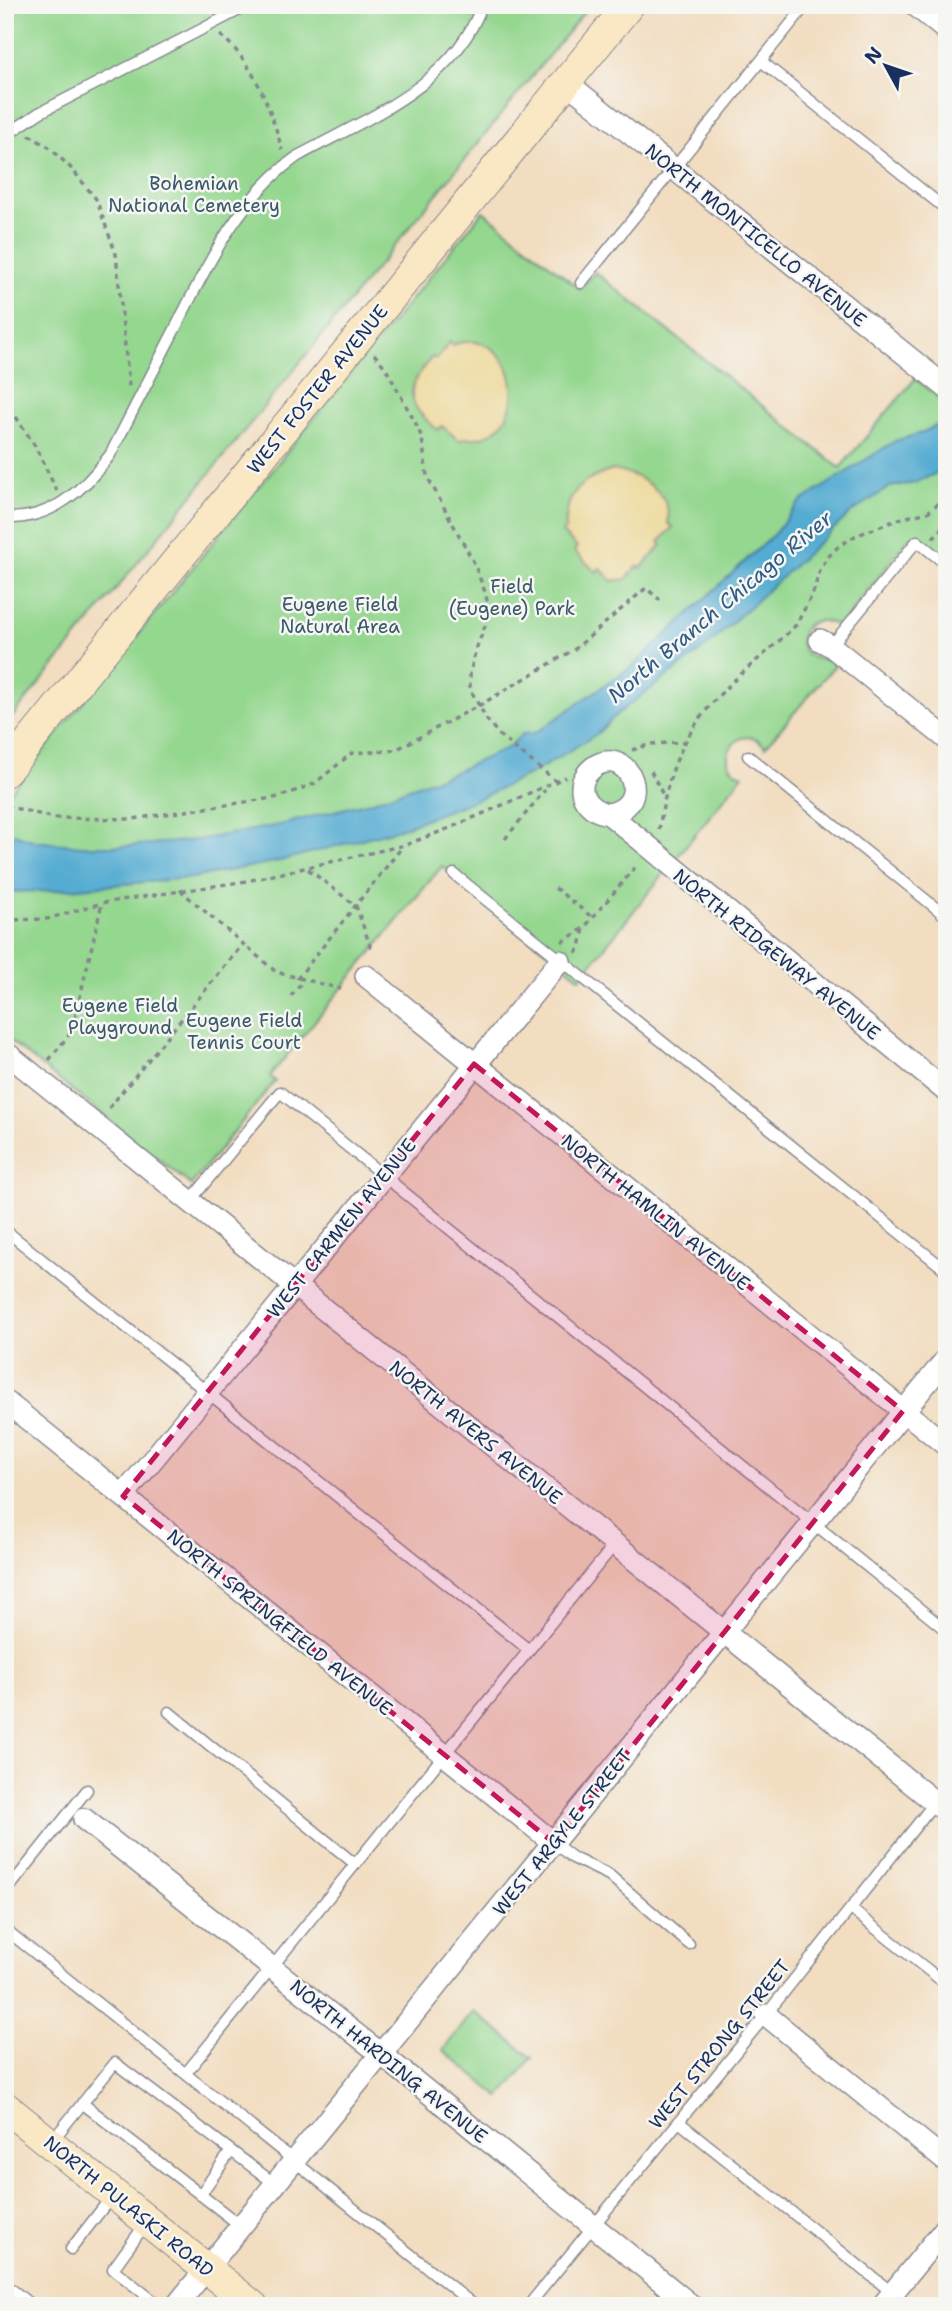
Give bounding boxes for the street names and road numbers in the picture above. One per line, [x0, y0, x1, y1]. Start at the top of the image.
street label: NORTH MONTICELLO AVENUE [640, 138, 872, 333]
street label: WEST FOSTER AVENUE [241, 299, 394, 479]
street label: NORTH RIDGEWAY AVENUE [668, 863, 885, 1046]
street label: NORTH HAMLIN AVENUE [556, 1129, 755, 1296]
street label: WEST CARMEN AVENUE [261, 1133, 422, 1323]
street label: NORTH AVERS AVENUE [384, 1355, 568, 1510]
street label: NORTH SPRINGFIELD AVENUE [162, 1524, 398, 1721]
street label: WEST ARGYLE STREET [487, 1743, 638, 1921]
street label: WEST STRONG STREET [643, 1954, 796, 2134]
street label: NORTH HARDING AVENUE [285, 1974, 493, 2149]
street label: NORTH PULASKI ROAD [38, 2130, 219, 2283]

